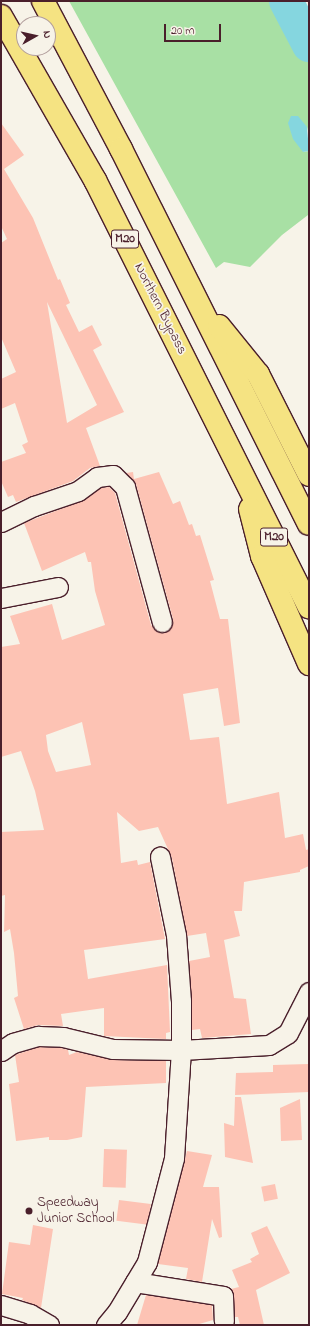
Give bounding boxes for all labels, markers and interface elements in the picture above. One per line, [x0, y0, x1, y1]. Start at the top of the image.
north arrow [16, 16, 56, 56]
scale bar [166, 16, 223, 42]
text: 20 m [171, 22, 194, 40]
text: N [38, 30, 55, 39]
road number: M20 [111, 228, 139, 250]
street label: Northern Bypass [130, 261, 190, 357]
road number: M20 [260, 526, 288, 548]
place label: Speedway Junior School [37, 1195, 115, 1228]
marker: Speedway Junior School [24, 1206, 34, 1216]

